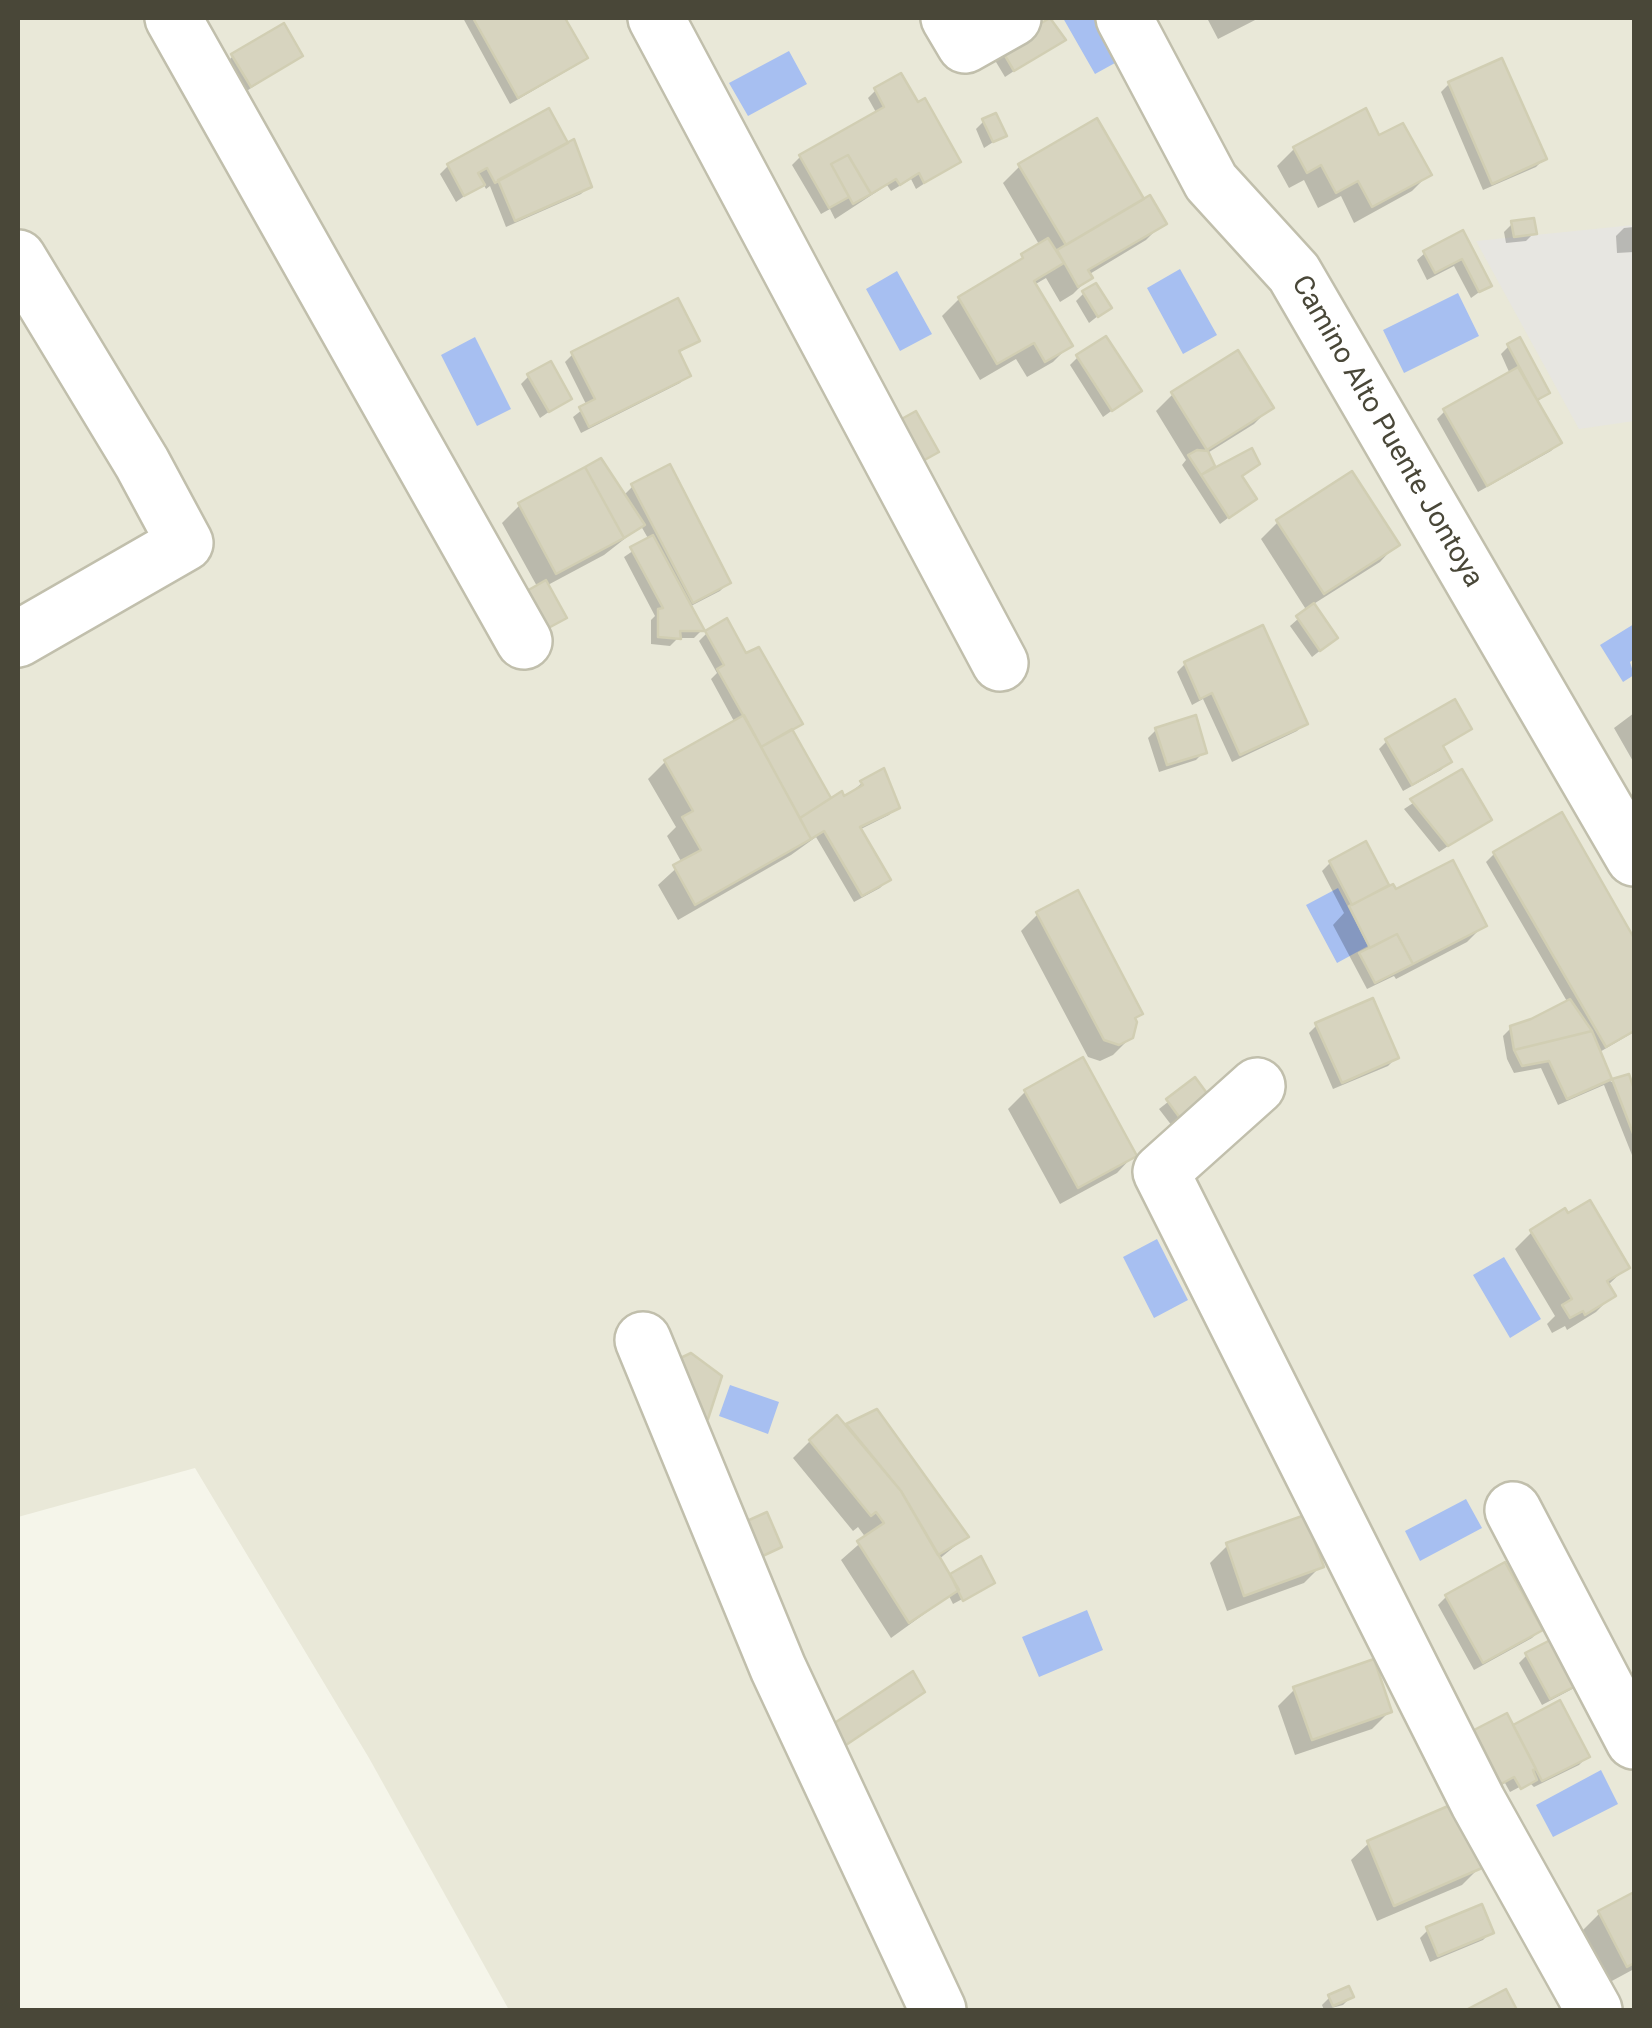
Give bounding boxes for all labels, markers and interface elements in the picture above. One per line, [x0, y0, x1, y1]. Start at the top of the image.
street label: Camino Alto Puente Jontoya [1283, 270, 1489, 594]

